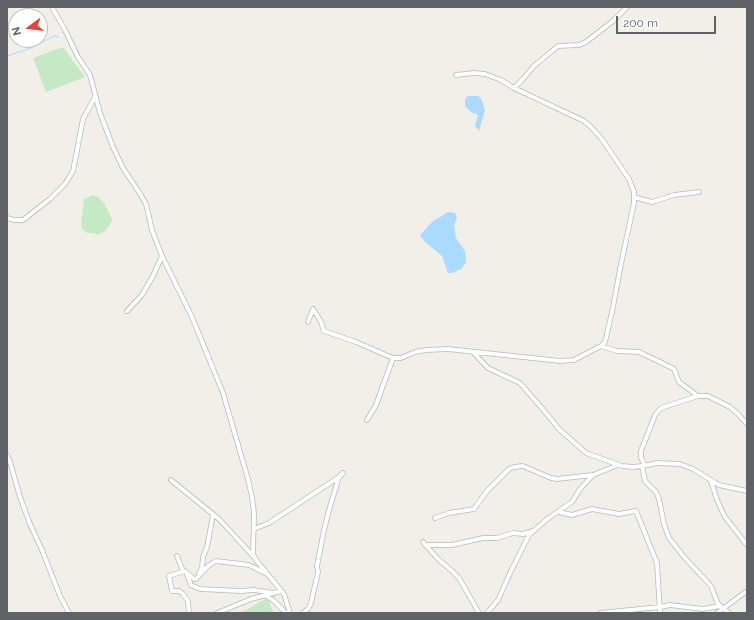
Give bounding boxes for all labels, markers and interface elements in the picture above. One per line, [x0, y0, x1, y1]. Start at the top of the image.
north arrow [8, 8, 48, 48]
scale bar [618, 8, 718, 34]
text: 200 m [623, 16, 658, 30]
text: N [10, 25, 24, 37]

